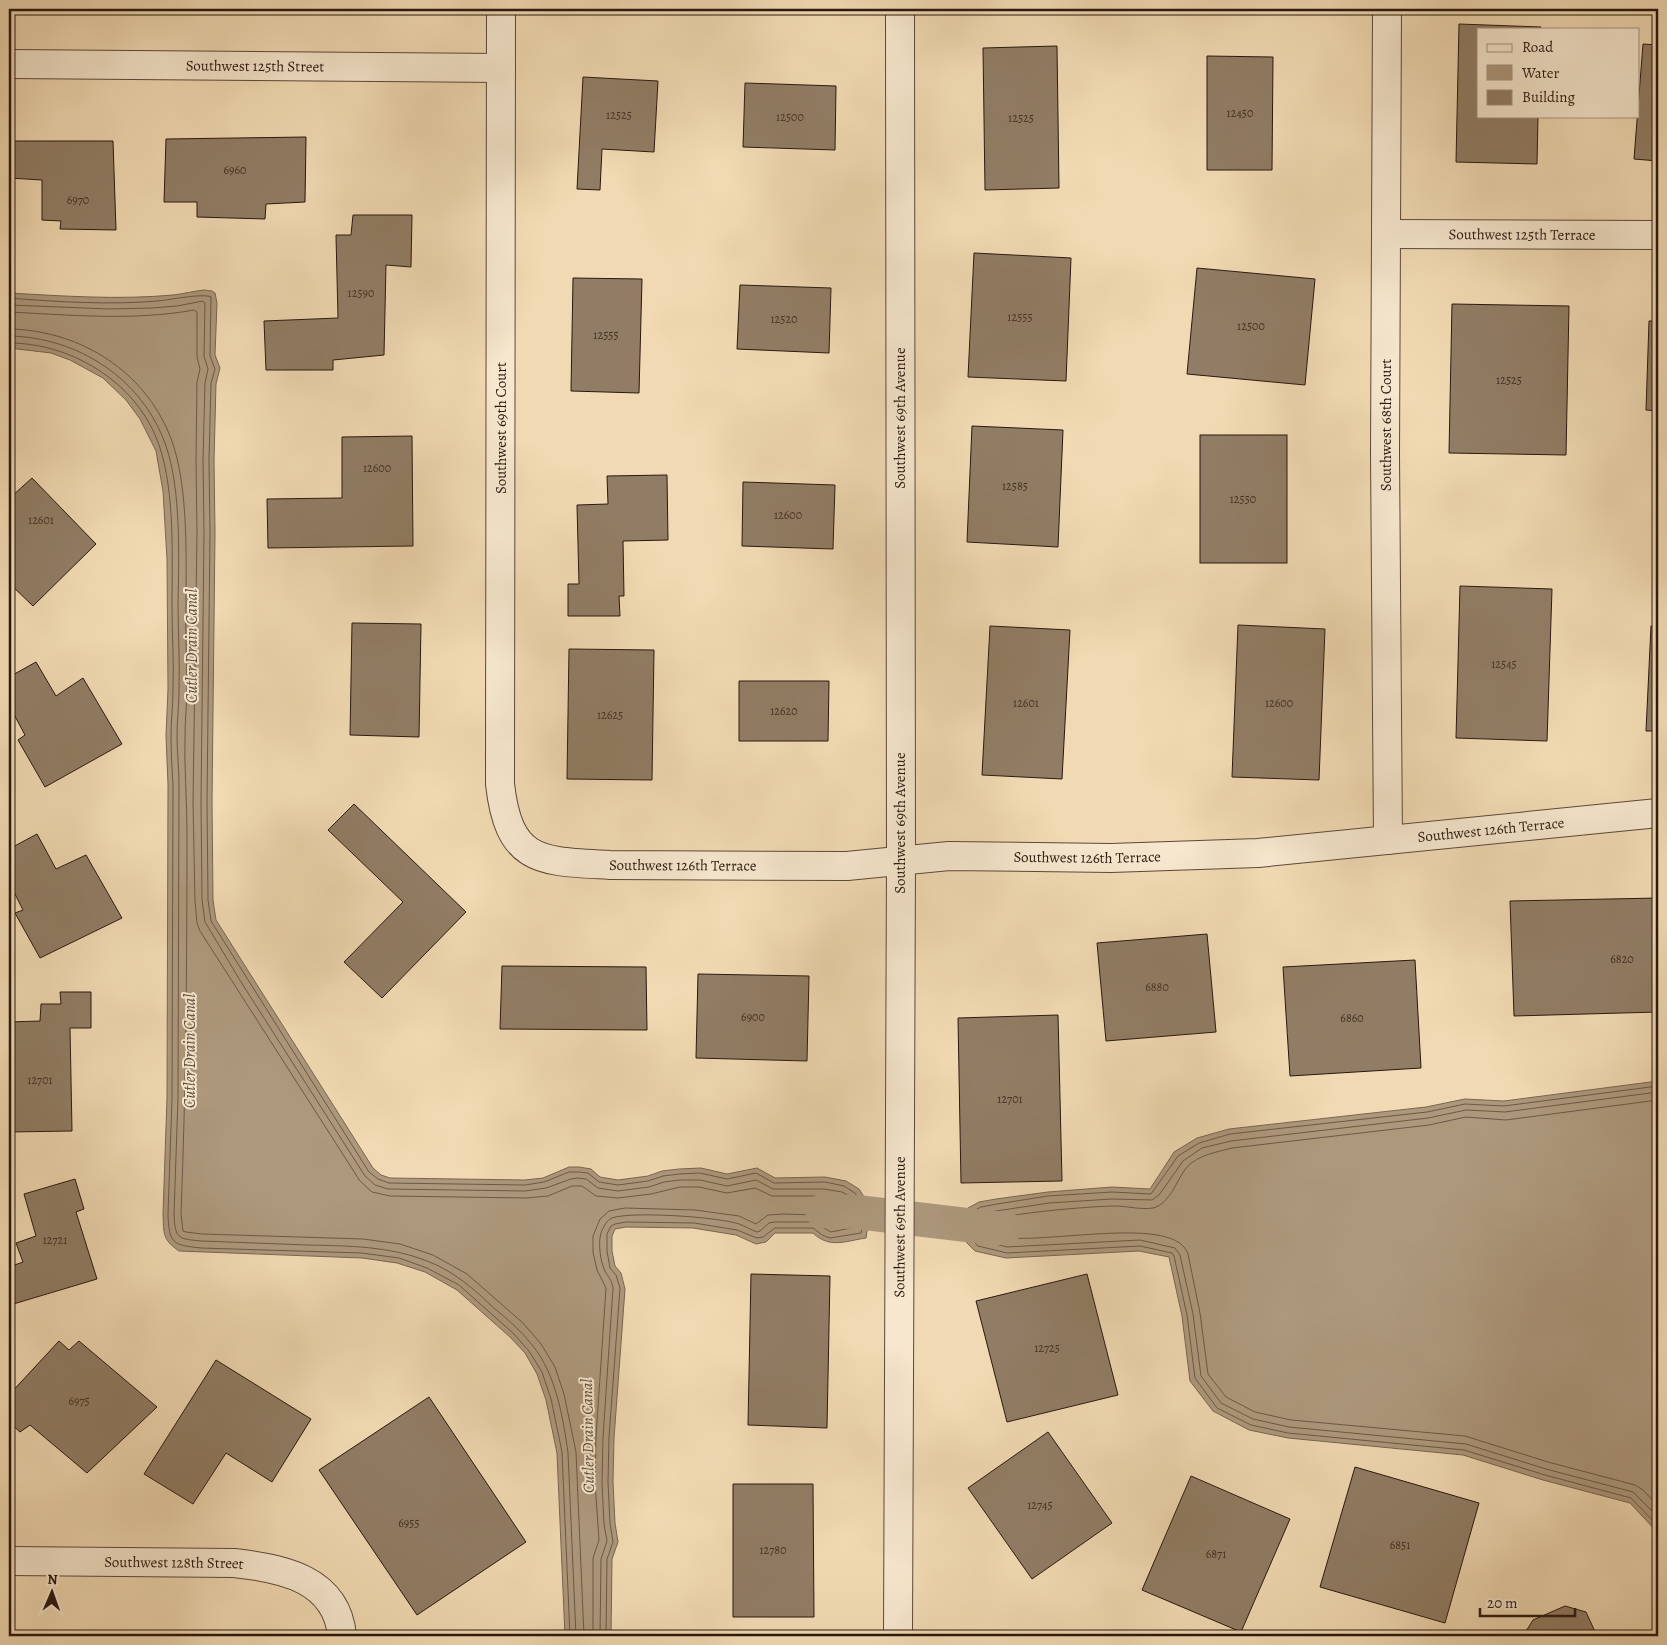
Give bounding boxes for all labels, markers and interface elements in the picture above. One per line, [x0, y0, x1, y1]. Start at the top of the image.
legend [1477, 28, 1640, 118]
text: Road [1522, 37, 1554, 57]
street label: Southwest 125th Street [186, 55, 324, 77]
text: Water [1521, 63, 1559, 83]
text: Building [1522, 87, 1575, 107]
house number: 12450 [1227, 105, 1253, 121]
house number: 12525 [606, 107, 632, 123]
house number: 12500 [776, 109, 804, 125]
house number: 12525 [1008, 110, 1034, 126]
house number: 6960 [224, 162, 246, 178]
house number: 6970 [67, 192, 89, 208]
street label: Southwest 125th Terrace [1448, 224, 1596, 245]
house number: 12590 [348, 285, 374, 301]
house number: 12555 [1007, 309, 1033, 325]
house number: 12520 [770, 311, 798, 327]
house number: 12500 [1237, 318, 1265, 334]
house number: 12555 [593, 327, 619, 343]
street label: Southwest 69th Avenue [890, 347, 910, 489]
street label: Southwest 68th Court [1376, 359, 1396, 491]
street label: Southwest 69th Court [491, 362, 511, 494]
house number: 12525 [1496, 372, 1522, 388]
house number: 12600 [363, 460, 391, 476]
house number: 12585 [1002, 478, 1028, 494]
house number: 12550 [1230, 491, 1256, 507]
house number: 12600 [774, 507, 802, 523]
house number: 12601 [28, 512, 54, 528]
water label: Cutler Drain Canal [181, 589, 203, 703]
house number: 12545 [1491, 656, 1517, 672]
house number: 12601 [1013, 695, 1039, 711]
house number: 12600 [1265, 695, 1293, 711]
house number: 12620 [770, 703, 798, 719]
house number: 12625 [597, 707, 623, 723]
street label: Southwest 69th Avenue [890, 752, 910, 894]
street label: Southwest 126th Terrace [1417, 812, 1566, 847]
street label: Southwest 126th Terrace [1013, 846, 1161, 868]
street label: Southwest 126th Terrace [609, 855, 757, 876]
house number: 6820 [1610, 951, 1634, 967]
house number: 6880 [1145, 979, 1169, 995]
water label: Cutler Drain Canal [179, 994, 201, 1108]
house number: 6900 [741, 1009, 765, 1025]
house number: 6860 [1340, 1010, 1364, 1026]
house number: 12701 [27, 1072, 53, 1088]
house number: 12701 [997, 1091, 1023, 1107]
street label: Southwest 69th Avenue [889, 1156, 910, 1298]
house number: 12721 [43, 1232, 67, 1248]
house number: 12725 [1034, 1340, 1060, 1356]
water label: Cutler Drain Canal [576, 1379, 600, 1493]
house number: 6975 [68, 1393, 90, 1409]
house number: 12745 [1027, 1497, 1053, 1513]
house number: 6955 [398, 1515, 420, 1531]
house number: 6851 [1390, 1537, 1410, 1553]
house number: 12780 [759, 1542, 787, 1558]
house number: 6871 [1206, 1546, 1226, 1562]
street label: Southwest 128th Street [104, 1552, 245, 1574]
north arrow [28, 1568, 78, 1618]
text: N [47, 1570, 58, 1589]
scale bar [1480, 1585, 1574, 1617]
text: 20 m [1487, 1593, 1518, 1613]

